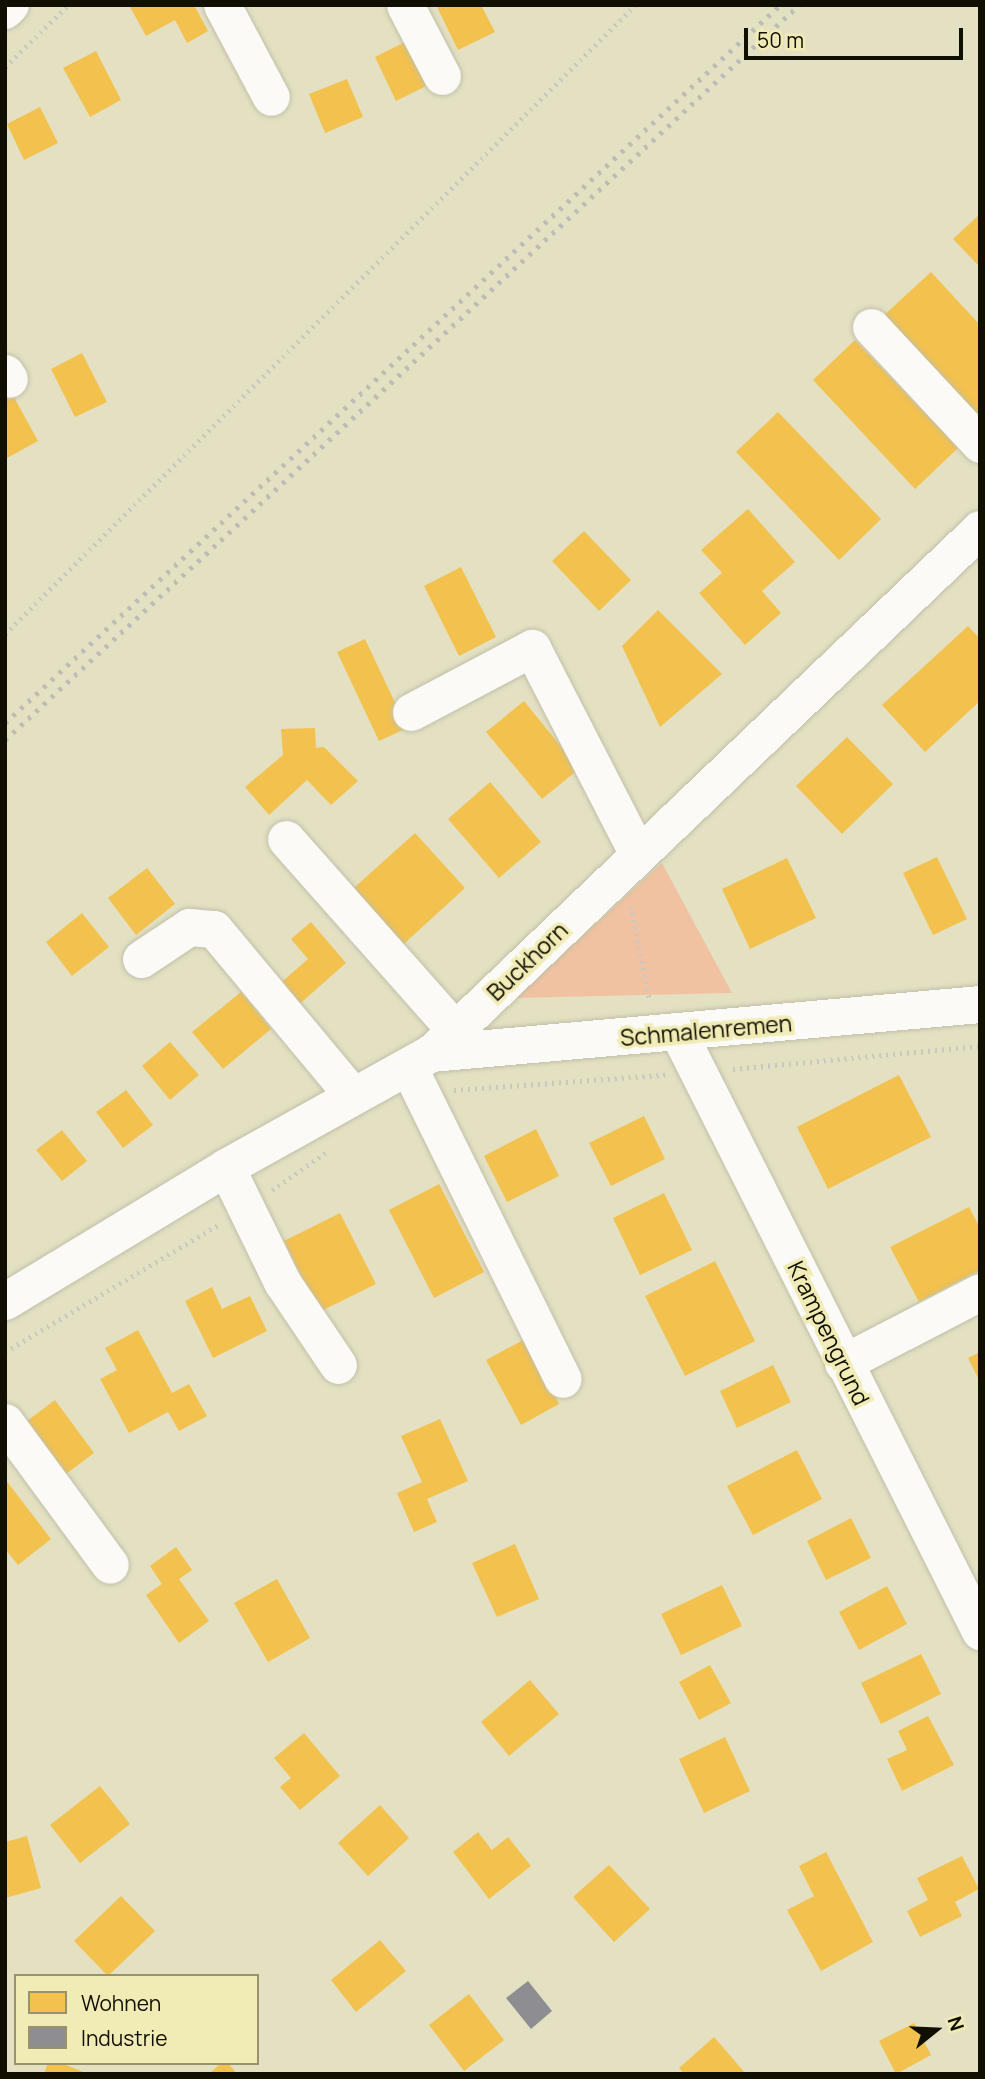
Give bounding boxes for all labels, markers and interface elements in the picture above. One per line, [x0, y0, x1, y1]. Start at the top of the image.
scale bar [747, 14, 966, 58]
text: 50 m [757, 26, 804, 54]
street label: Buckhorn [481, 916, 573, 1006]
street label: Schmalenremen [619, 1009, 793, 1051]
street label: Krampengrund [782, 1256, 876, 1410]
legend [14, 1974, 259, 2065]
text: Wohnen [81, 1989, 161, 2017]
north arrow [901, 1995, 971, 2065]
text: N [941, 2013, 970, 2034]
text: Industrie [81, 2024, 167, 2052]

